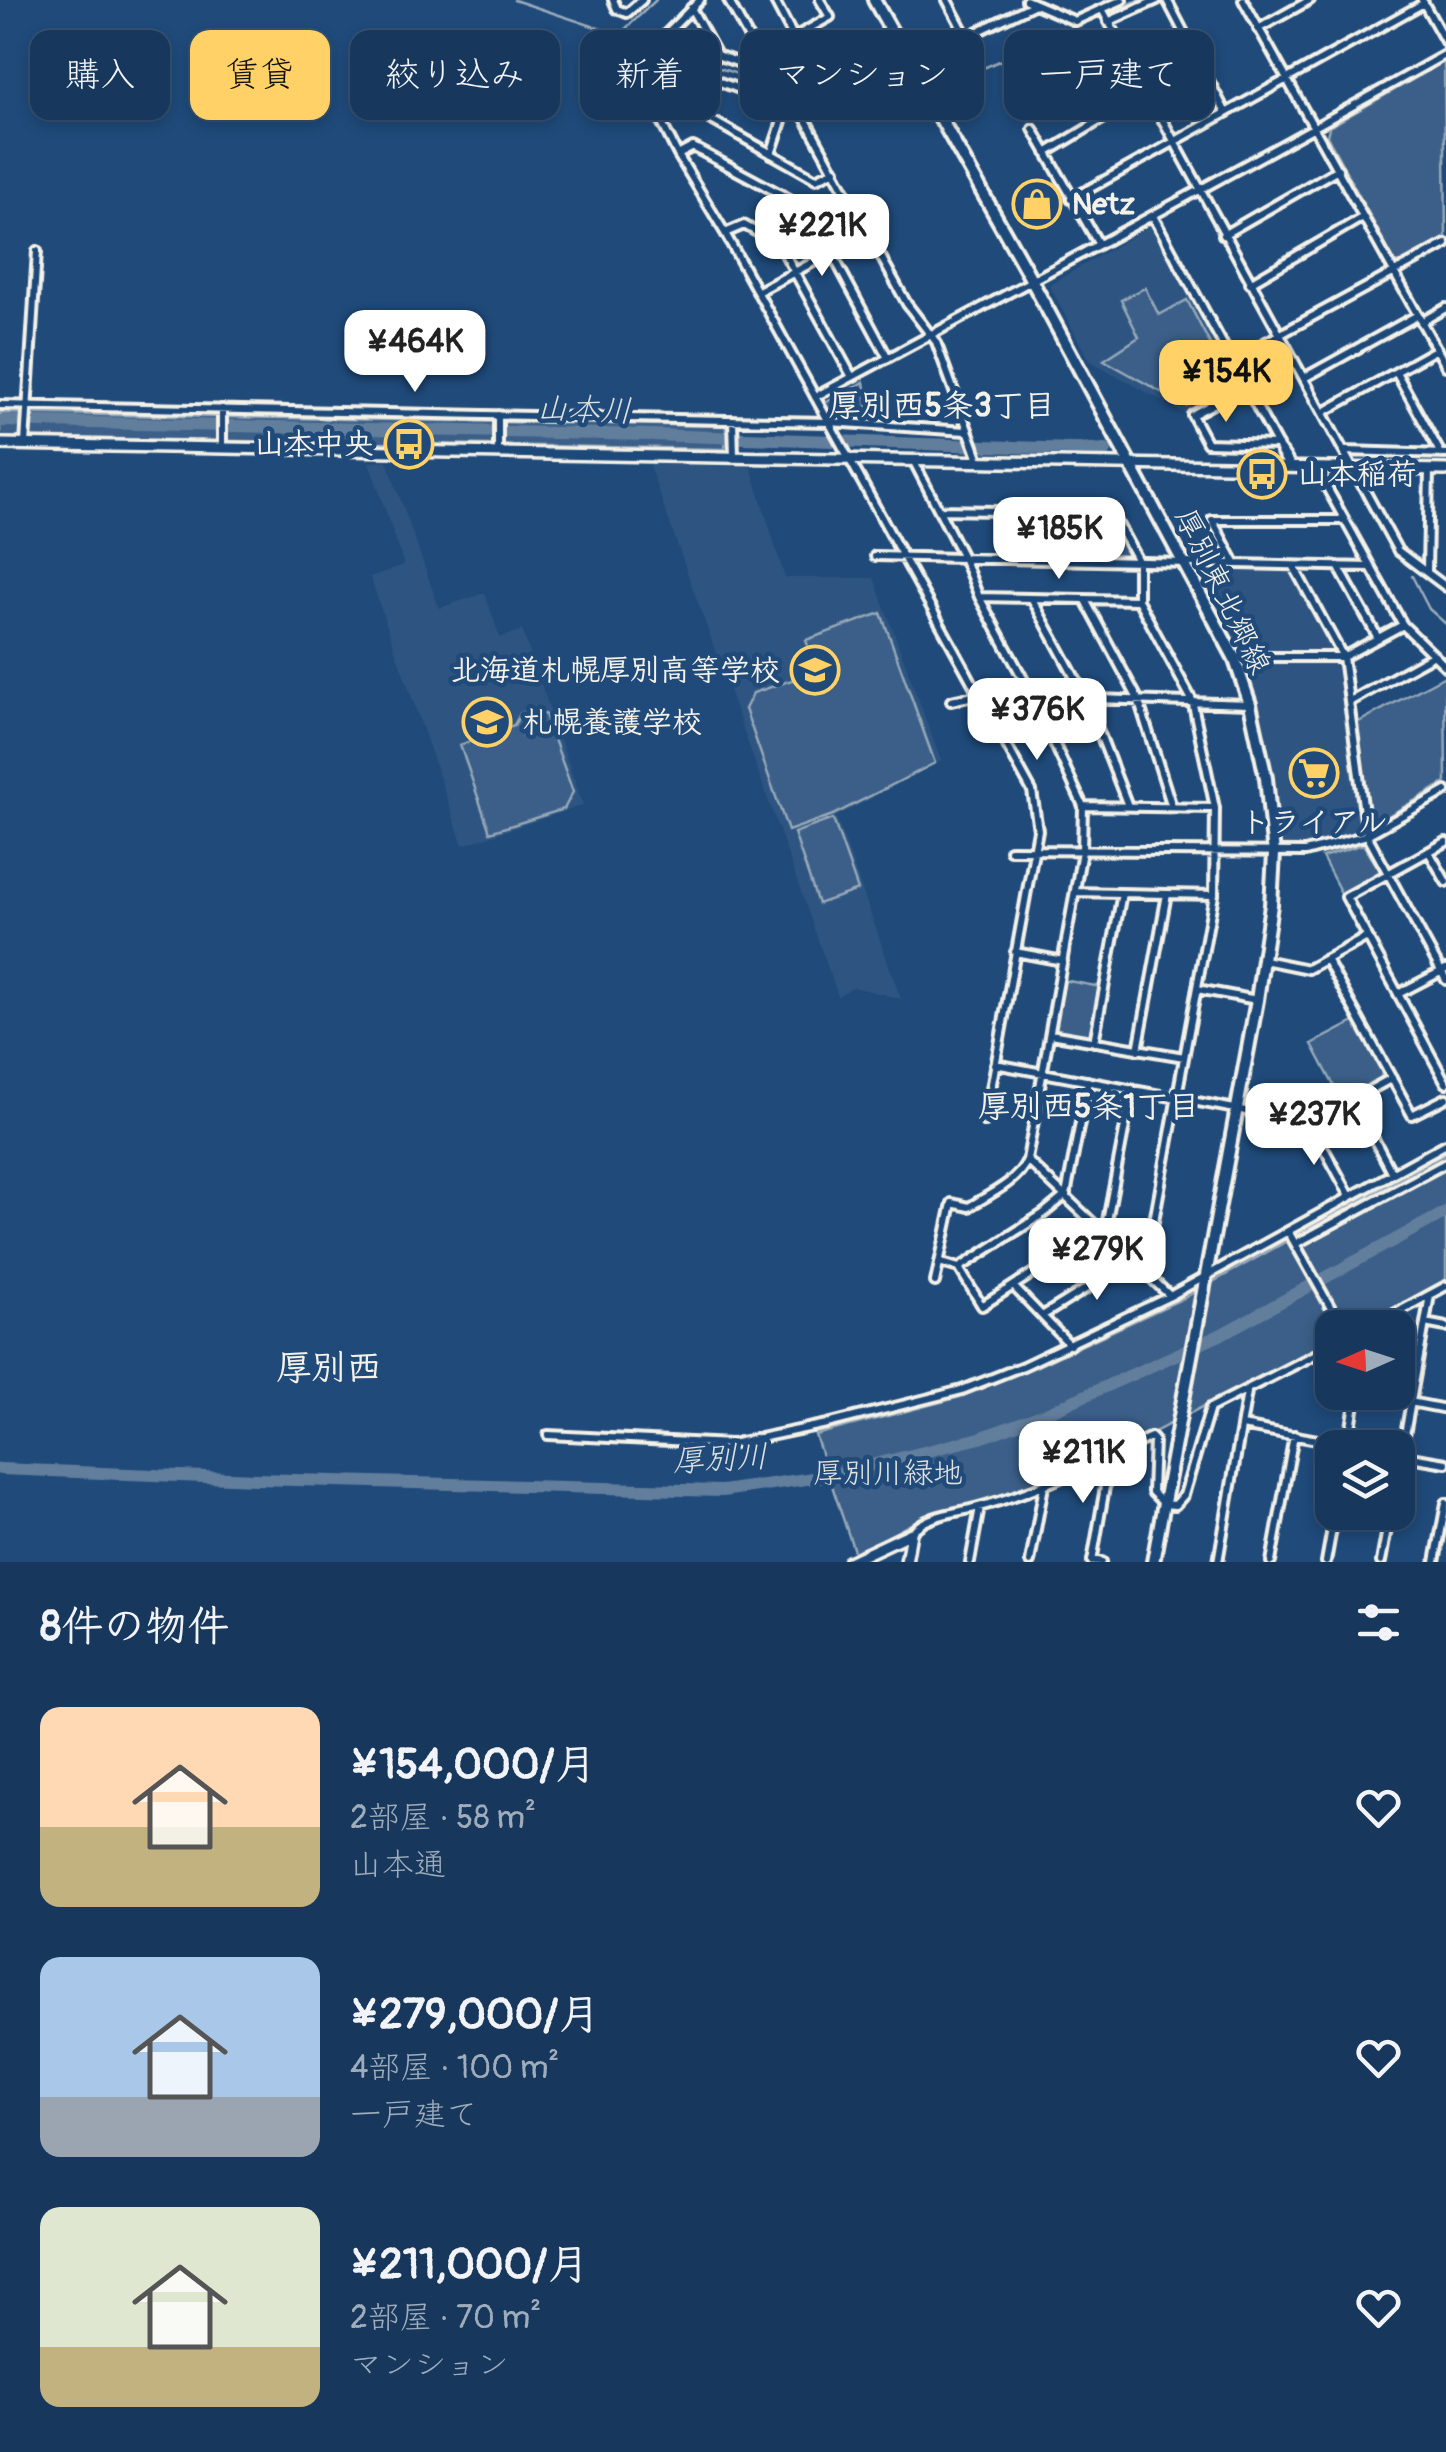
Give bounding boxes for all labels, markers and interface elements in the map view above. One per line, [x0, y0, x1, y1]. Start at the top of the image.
chip: 購入 [30, 30, 170, 120]
chip: 賃貸 [190, 30, 330, 120]
chip: 絞り込み [350, 30, 560, 120]
chip: 新着 [580, 30, 720, 120]
chip: マンション [740, 30, 984, 120]
chip: 一戸建て [1004, 30, 1214, 120]
shop icon: Netz [1011, 178, 1063, 230]
place label: Netz [1072, 186, 1135, 223]
pin: ¥221K [752, 194, 892, 279]
text: ¥221K [777, 206, 867, 246]
pin: ¥464K [345, 310, 485, 395]
text: ¥464K [366, 322, 464, 362]
pin: ¥154K [1156, 340, 1296, 425]
text: ¥154K [1181, 352, 1271, 392]
district label: 厚別西5条3丁目 [828, 386, 1056, 426]
water label: 山本川 [535, 388, 633, 432]
bus stop icon: 山本中央 [383, 418, 435, 470]
place label: 山本中央 [254, 426, 374, 463]
bus stop icon: 山本稲荷 [1236, 448, 1288, 500]
place label: 山本稲荷 [1297, 456, 1417, 493]
pin: ¥185K [989, 497, 1129, 582]
street label: 厚別東北郷線 [1166, 502, 1279, 680]
text: ¥185K [1015, 509, 1103, 549]
school or university icon: 北海道札幌厚別高等学校 [789, 644, 841, 696]
place label: 北海道札幌厚別高等学校 [450, 652, 780, 689]
pin: ¥376K [967, 678, 1107, 763]
text: ¥376K [990, 690, 1084, 730]
school or university icon: 札幌養護学校 [461, 696, 513, 748]
place label: 札幌養護学校 [522, 704, 702, 741]
supermarket icon: トライアル [1288, 747, 1340, 799]
place label: トライアル [1240, 804, 1388, 841]
pin: ¥237K [1244, 1083, 1384, 1168]
district label: 厚別西5条1丁目 [978, 1087, 1200, 1127]
text: ¥237K [1267, 1095, 1361, 1135]
pin: ¥279K [1027, 1218, 1167, 1303]
text: ¥279K [1051, 1230, 1143, 1270]
north arrow [1315, 1310, 1415, 1410]
map controls [1315, 1310, 1415, 1530]
district label: 厚別西 [276, 1346, 382, 1390]
pin: ¥211K [1013, 1421, 1153, 1506]
button: layers [1315, 1430, 1415, 1530]
text: ¥211K [1041, 1433, 1125, 1473]
water label: 厚別川 [671, 1437, 769, 1481]
park label: 厚別川緑地 [813, 1455, 963, 1492]
icon: filters [1351, 1595, 1406, 1650]
text: 8件の物件 [40, 1601, 229, 1653]
text: ¥154,000/月 [350, 1739, 597, 1791]
icon: home [120, 1747, 240, 1867]
icon: heart [1351, 1780, 1406, 1835]
text: 2部屋 · 58 m² [350, 1798, 536, 1838]
text: 山本通 [350, 1845, 446, 1885]
text: ¥279,000/月 [350, 1989, 600, 2041]
icon: home [120, 1997, 240, 2117]
icon: heart [1351, 2030, 1406, 2085]
text: 4部屋 · 100 m² [350, 2048, 559, 2088]
text: 一戸建て [350, 2095, 478, 2135]
text: ¥211,000/月 [350, 2239, 589, 2291]
icon: home [120, 2247, 240, 2367]
icon: heart [1351, 2280, 1406, 2335]
text: 2部屋 · 70 m² [350, 2298, 541, 2338]
text: マンション [350, 2345, 509, 2385]

